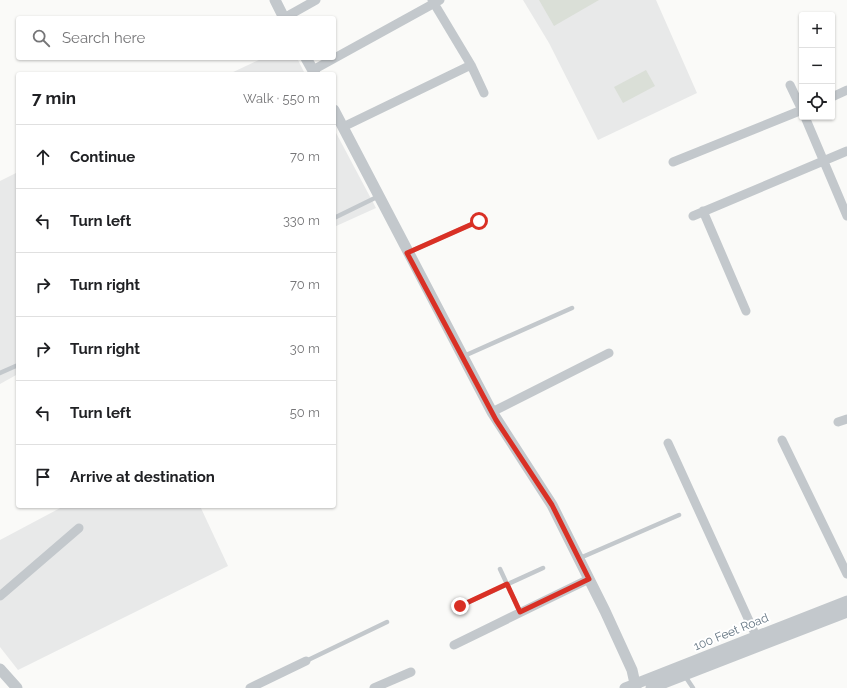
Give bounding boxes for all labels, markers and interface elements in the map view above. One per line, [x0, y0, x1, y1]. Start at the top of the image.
map controls [799, 12, 835, 120]
button: + [799, 12, 835, 48]
search box [16, 16, 336, 60]
icon: search [30, 27, 52, 49]
text: Search here [62, 29, 145, 47]
button: − [799, 48, 835, 84]
button: locate [799, 84, 835, 120]
text: 7 min [32, 88, 76, 108]
text: Walk · 550 m [243, 91, 320, 106]
icon: ahead [32, 146, 54, 168]
text: Continue [70, 148, 135, 166]
text: 70 m [290, 149, 320, 164]
icon: left [32, 210, 54, 232]
text: Turn left [70, 212, 131, 230]
route start [470, 212, 488, 230]
text: 330 m [283, 213, 320, 228]
icon: right [32, 274, 54, 296]
text: Turn right [70, 276, 140, 294]
text: 70 m [290, 277, 320, 292]
icon: right [32, 338, 54, 360]
text: Turn right [70, 340, 140, 358]
text: 30 m [290, 341, 320, 356]
icon: left [32, 402, 54, 424]
text: Turn left [70, 404, 131, 422]
text: 50 m [290, 405, 320, 420]
icon: arrive [32, 466, 54, 488]
text: Arrive at destination [70, 468, 215, 486]
route end [451, 597, 469, 615]
street label: 100 Feet Road [692, 611, 770, 653]

